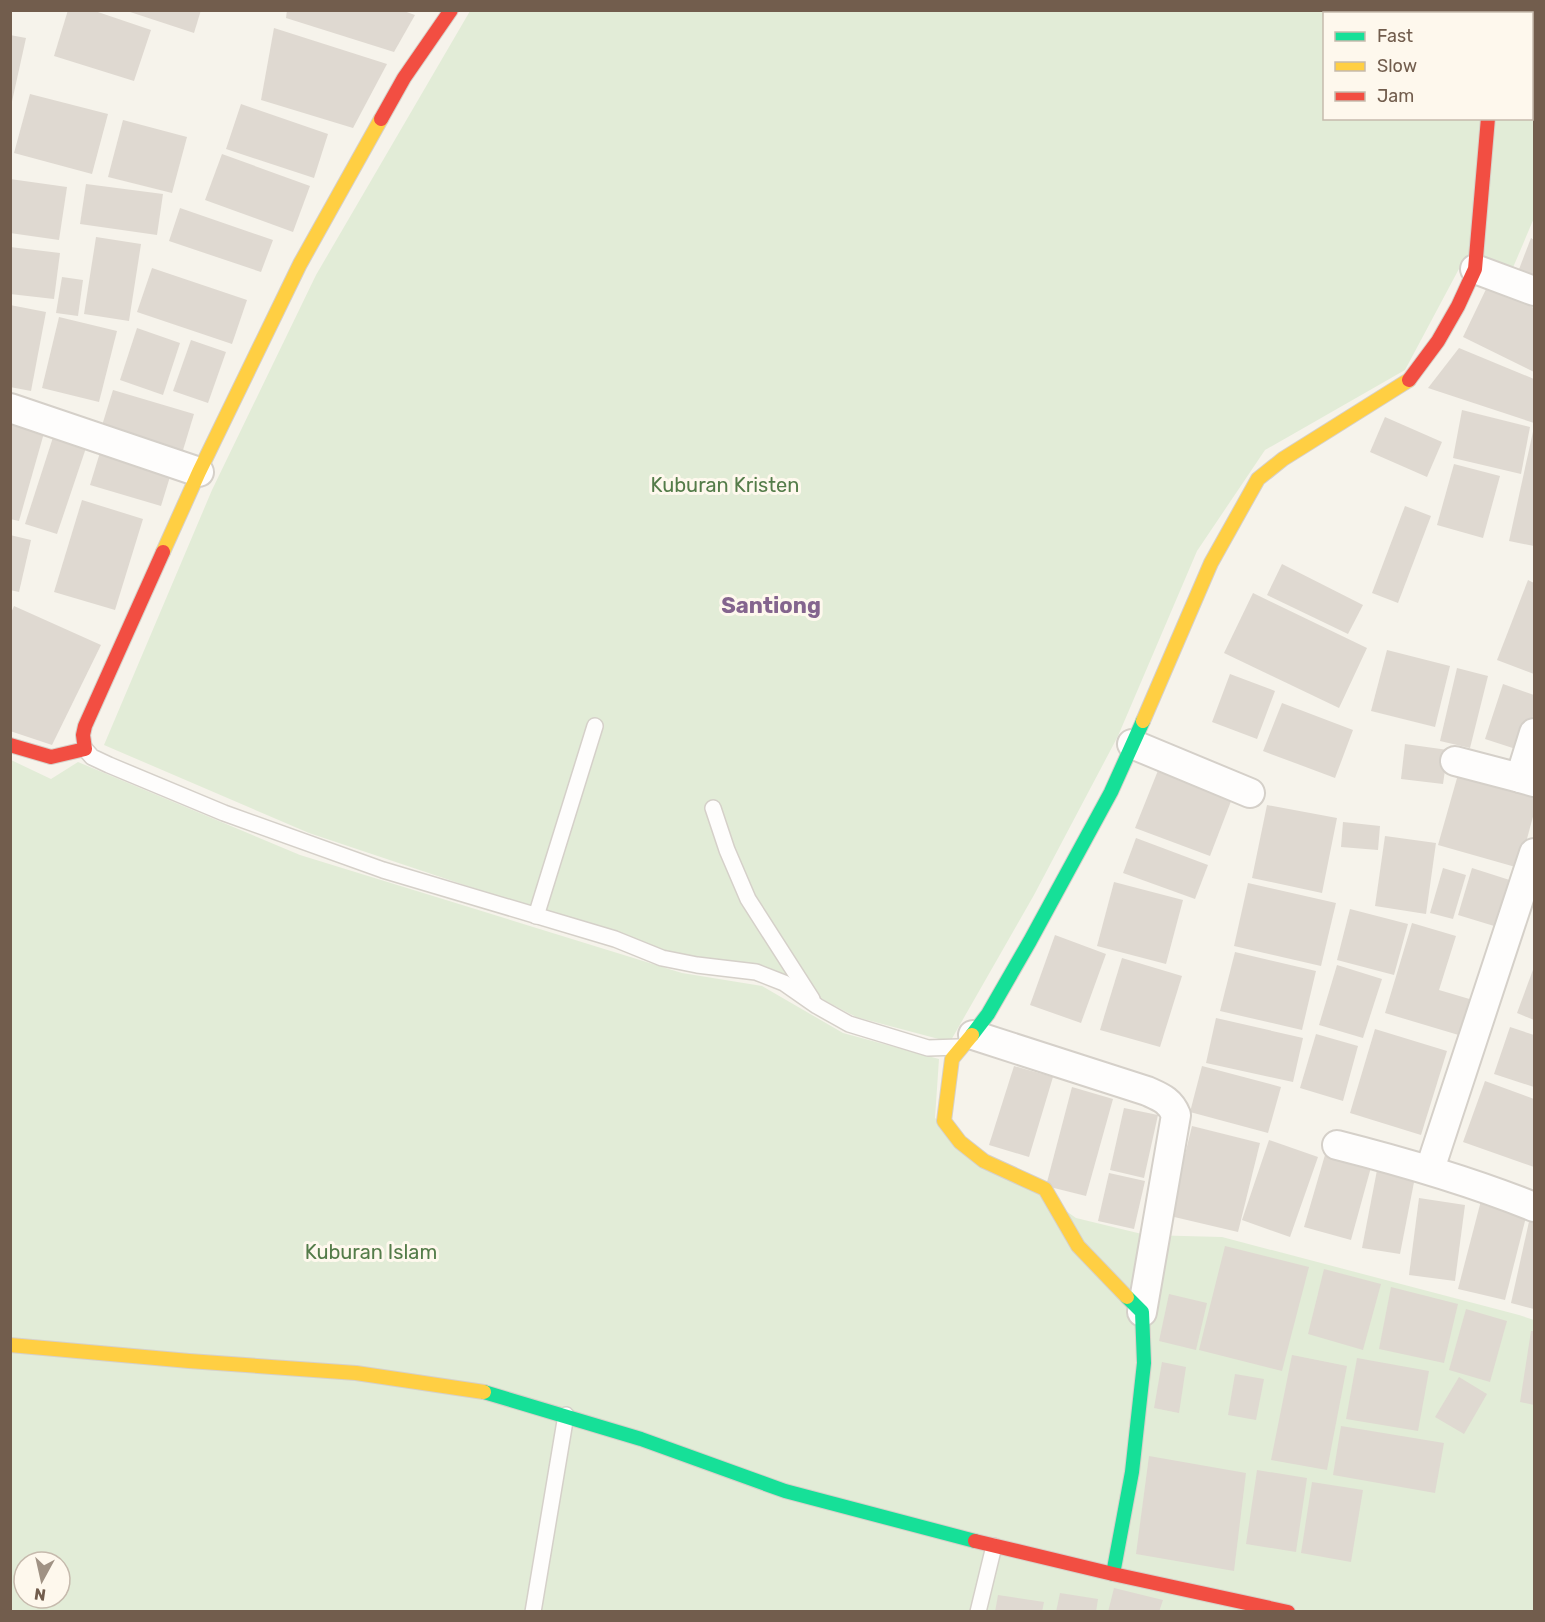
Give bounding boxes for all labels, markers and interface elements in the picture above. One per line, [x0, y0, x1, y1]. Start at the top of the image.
legend [1323, 12, 1533, 120]
text: Fast [1377, 25, 1413, 47]
text: Slow [1377, 55, 1417, 77]
text: Jam [1377, 85, 1414, 107]
park label: Kuburan Kristen [651, 473, 799, 497]
district label: Santiong [721, 592, 821, 619]
park label: Kuburan Islam [305, 1240, 437, 1264]
north arrow [12, 1550, 72, 1610]
text: N [33, 1584, 47, 1605]

